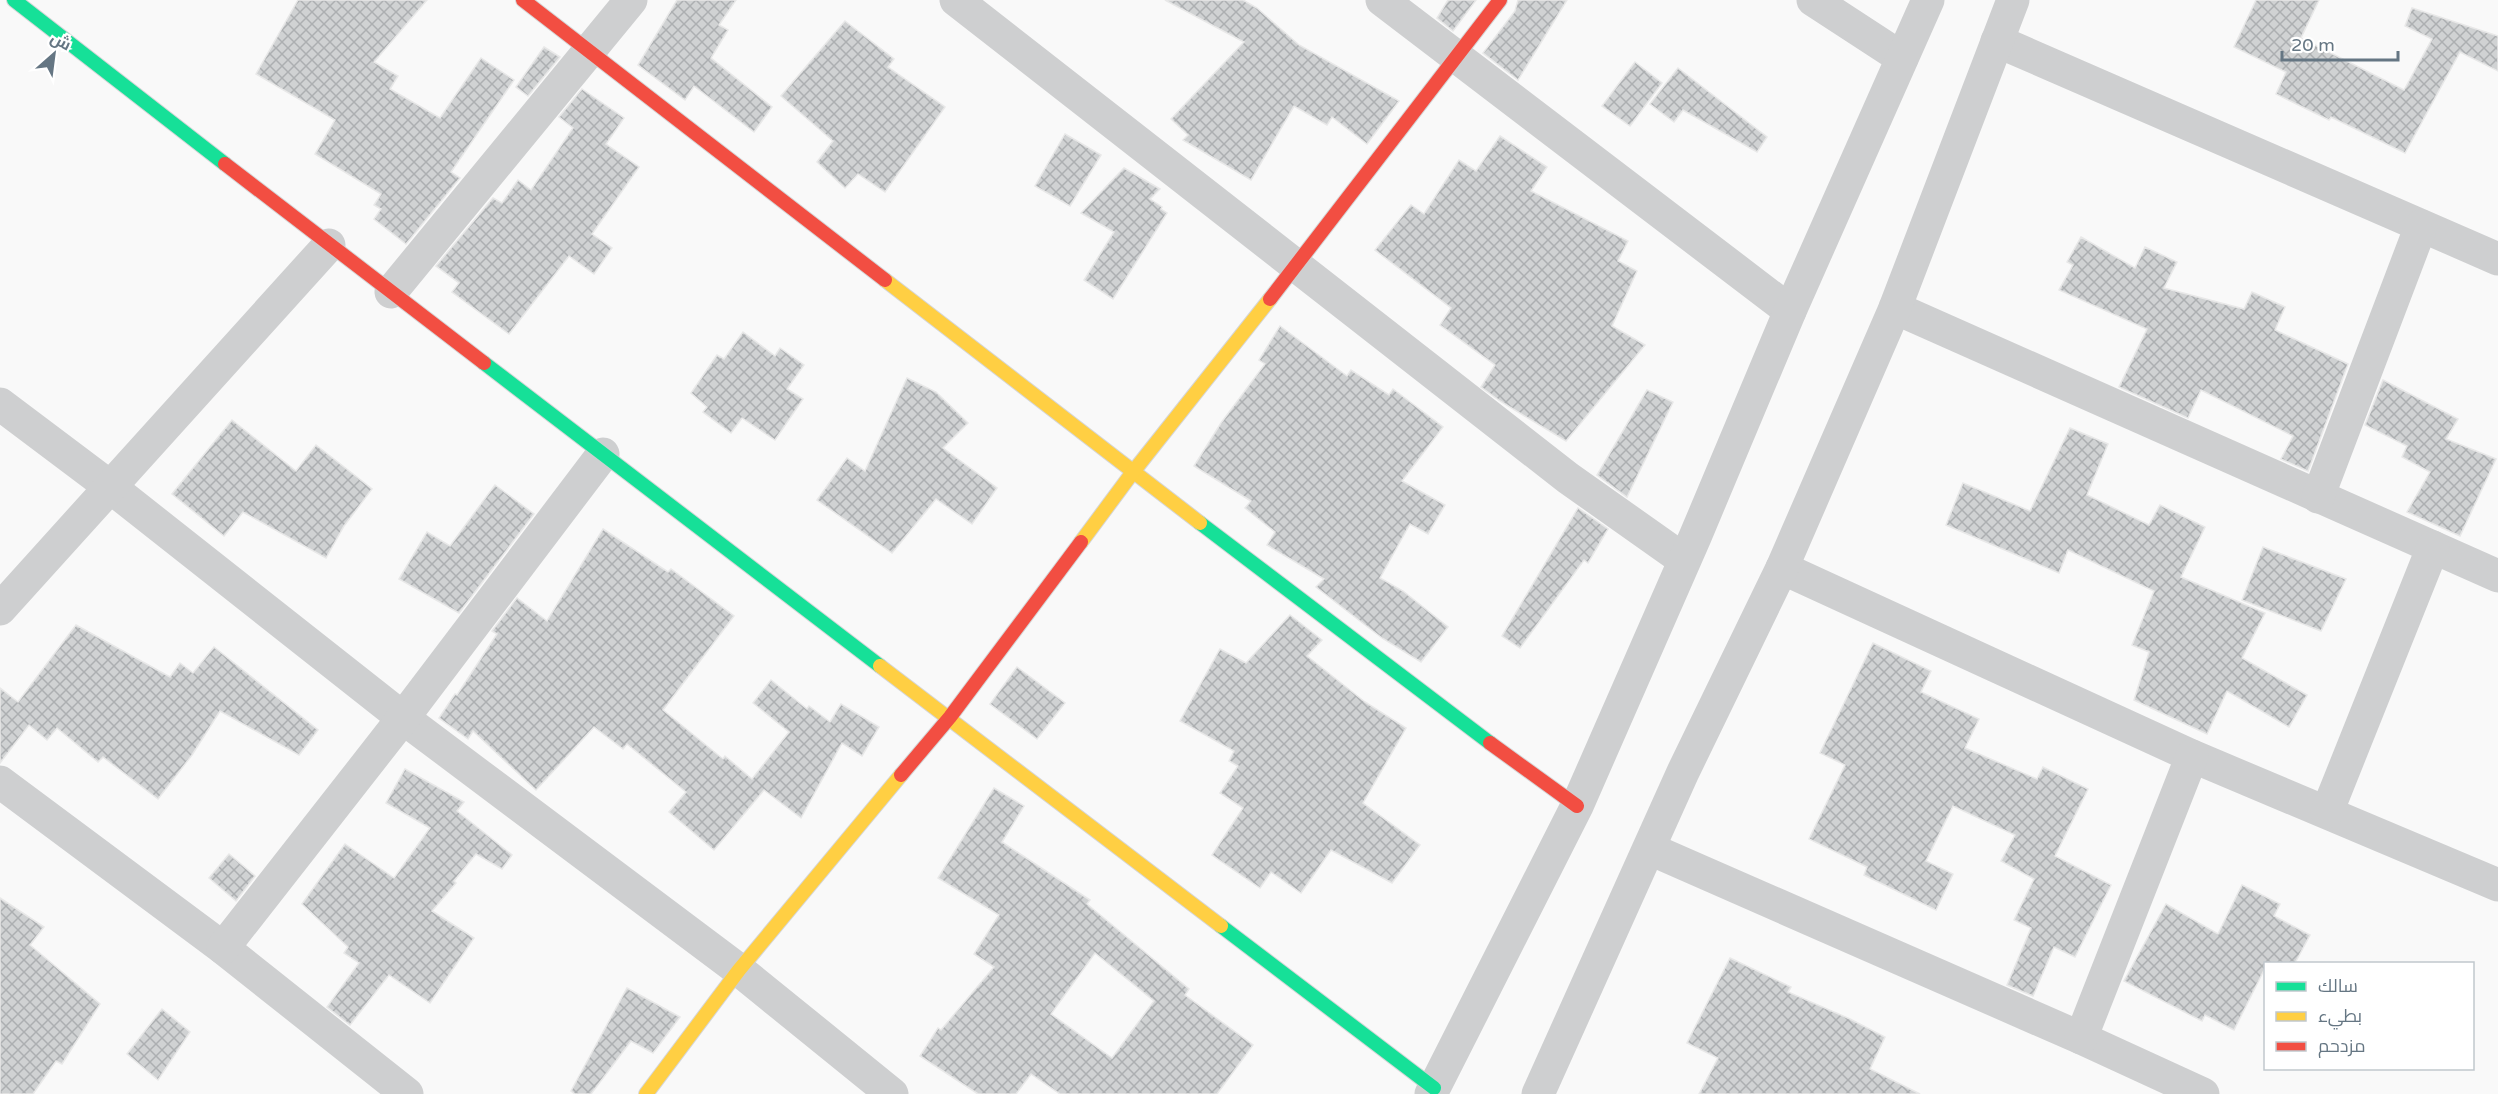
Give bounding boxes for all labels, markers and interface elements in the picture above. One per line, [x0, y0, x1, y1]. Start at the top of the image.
north arrow [24, 24, 84, 84]
scale bar [2282, 24, 2398, 62]
text: ش [47, 28, 74, 55]
text: 20 m [2291, 34, 2335, 56]
legend [2264, 962, 2474, 1070]
text: سالك [2318, 975, 2358, 997]
text: بطيء [2318, 1005, 2362, 1030]
text: مزدحم [2318, 1035, 2366, 1058]

